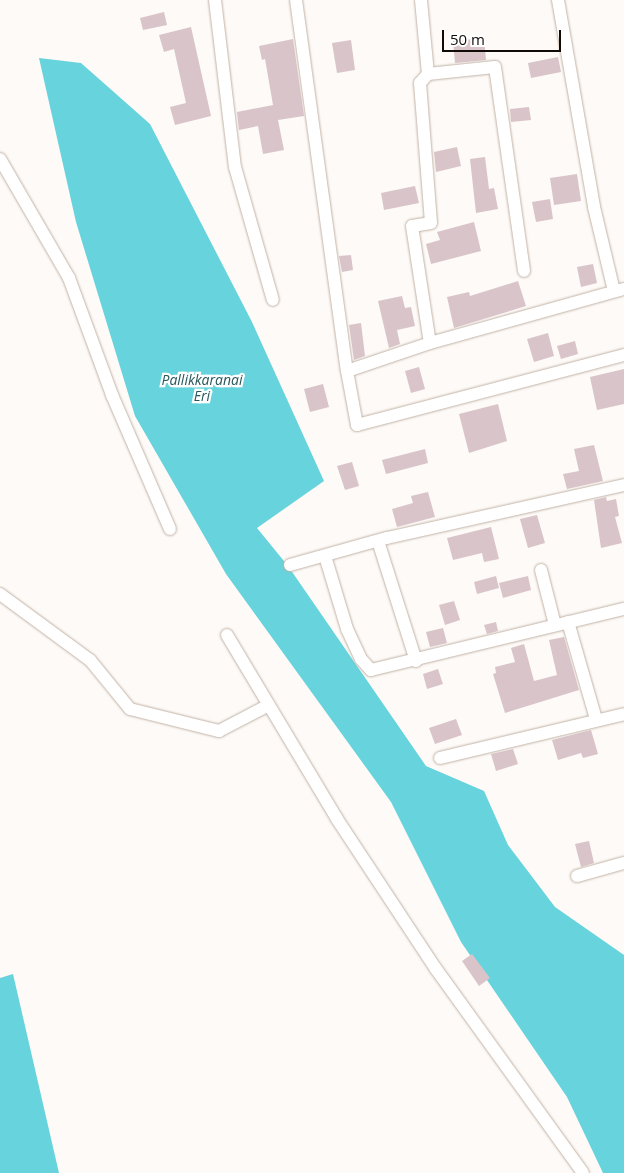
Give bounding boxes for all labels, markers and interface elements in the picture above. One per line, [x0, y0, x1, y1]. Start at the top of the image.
scale bar [444, 20, 563, 52]
text: 50 m [450, 29, 485, 49]
water label: Pallikkaranai Eri [161, 372, 243, 404]

